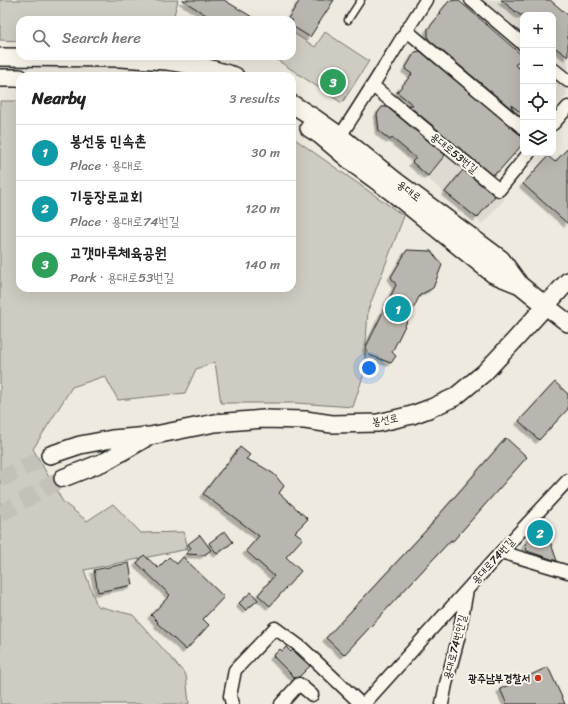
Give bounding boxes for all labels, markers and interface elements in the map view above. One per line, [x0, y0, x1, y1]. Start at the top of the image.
map controls [520, 12, 556, 156]
button: + [520, 12, 556, 48]
search box [16, 16, 296, 60]
text: Search here [62, 25, 141, 51]
icon: search [30, 27, 52, 49]
button: − [520, 48, 556, 84]
pin: 3 [320, 67, 346, 97]
text: Nearby [32, 83, 86, 113]
button: locate [520, 84, 556, 120]
text: 3 results [229, 87, 280, 110]
button: layers [520, 120, 556, 156]
text: 봉선동 민속촌 [70, 128, 146, 154]
street label: 용대로53번길 [426, 128, 482, 178]
text: 1 [42, 141, 48, 164]
text: 30 m [251, 141, 280, 164]
text: Place · 용대로 [70, 154, 143, 177]
street label: 용대로 [393, 175, 425, 207]
text: 기둥장로교회 [70, 184, 142, 210]
text: 2 [41, 197, 49, 220]
text: 120 m [245, 197, 280, 220]
text: Place · 용대로74번길 [70, 210, 179, 233]
text: 고갯마루체육공원 [70, 240, 167, 266]
text: 3 [41, 253, 49, 276]
text: 140 m [245, 253, 280, 276]
text: Park · 용대로53번길 [70, 266, 174, 289]
pin: 1 [385, 294, 411, 324]
your location [359, 358, 379, 378]
street label: 봉선로 [370, 408, 400, 432]
pin: 2 [527, 518, 553, 548]
street label: 용대로74번길 [467, 533, 519, 589]
street label: 용대로74번안길 [438, 612, 472, 681]
place label: 광주남부경찰서 [468, 669, 530, 688]
marker: 광주남부경찰서 [533, 673, 543, 683]

